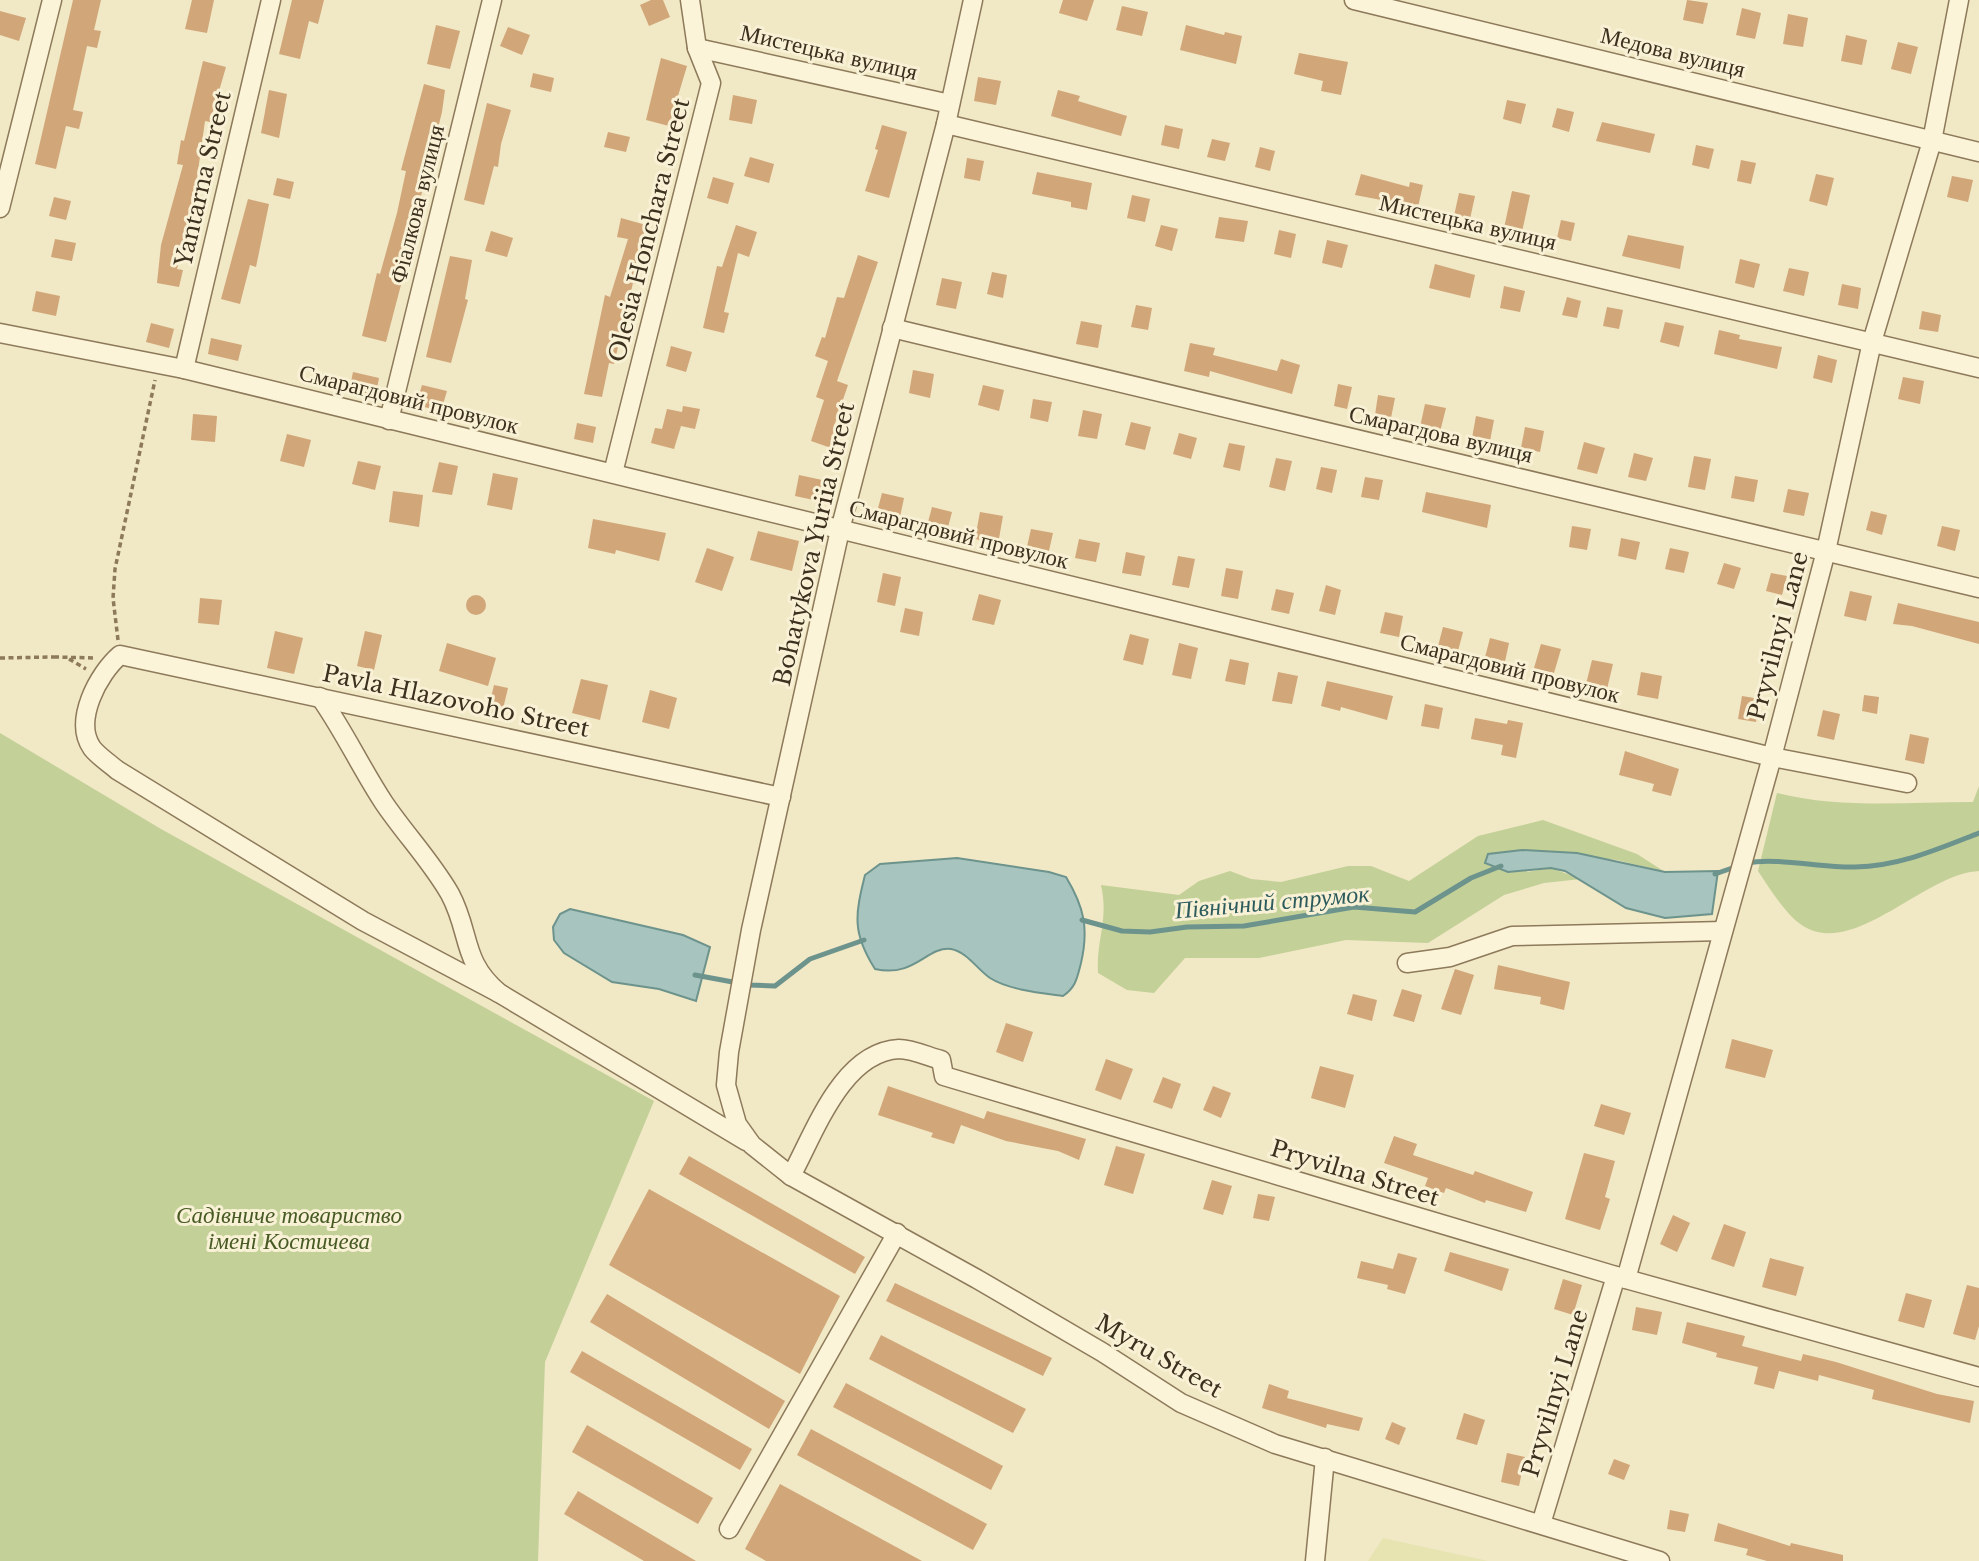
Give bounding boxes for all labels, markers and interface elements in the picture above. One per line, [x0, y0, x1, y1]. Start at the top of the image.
street label: Мистецька вулиця [738, 18, 921, 86]
street label: Медова вулиця [1598, 21, 1749, 84]
street label: Yantarna Street [169, 88, 237, 271]
street label: Olesia Honchara Street [603, 95, 695, 365]
street label: Фіалкова вулиця [384, 121, 450, 286]
street label: Мистецька вулиця [1377, 188, 1560, 256]
street label: Смарагдовий провулок [296, 358, 522, 440]
street label: Bohatykova Yuriia Street [768, 399, 860, 689]
street label: Смарагдова вулиця [1346, 399, 1536, 469]
street label: Смарагдовий провулок [846, 493, 1072, 575]
street label: Pryvilnyi Lane [1742, 548, 1814, 724]
street label: Смарагдовий провулок [1397, 627, 1623, 709]
street label: Pavla Hlazovoho Street [320, 659, 592, 743]
water label: Північний струмок [1172, 878, 1371, 925]
street label: Pryvilna Street [1267, 1134, 1443, 1212]
park label: Садівниче товариство імені Костичева [176, 1201, 402, 1255]
street label: Pryvilnyi Lane [1516, 1306, 1594, 1480]
street label: Myru Street [1091, 1309, 1227, 1404]

